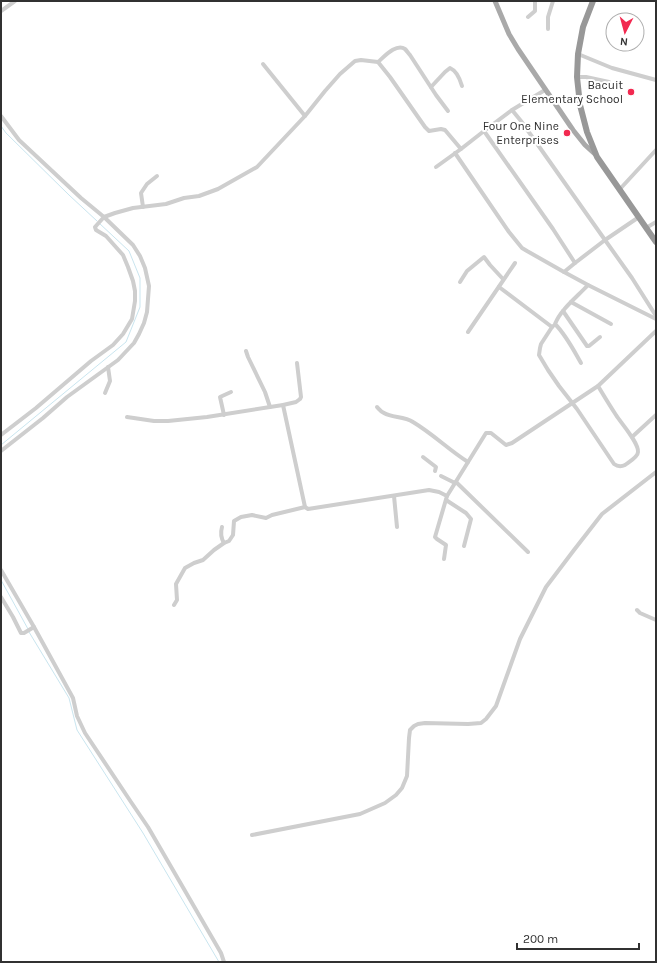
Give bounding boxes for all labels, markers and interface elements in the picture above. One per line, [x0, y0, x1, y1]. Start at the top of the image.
north arrow [605, 12, 645, 52]
text: N [619, 35, 629, 48]
place label: Bacuit Elementary School [521, 78, 623, 106]
marker: Bacuit Elementary School [626, 87, 636, 97]
place label: Four One Nine Enterprises [483, 119, 559, 147]
marker: Four One Nine Enterprises [562, 128, 572, 138]
scale bar [517, 925, 639, 951]
text: 200 m [523, 932, 558, 946]

